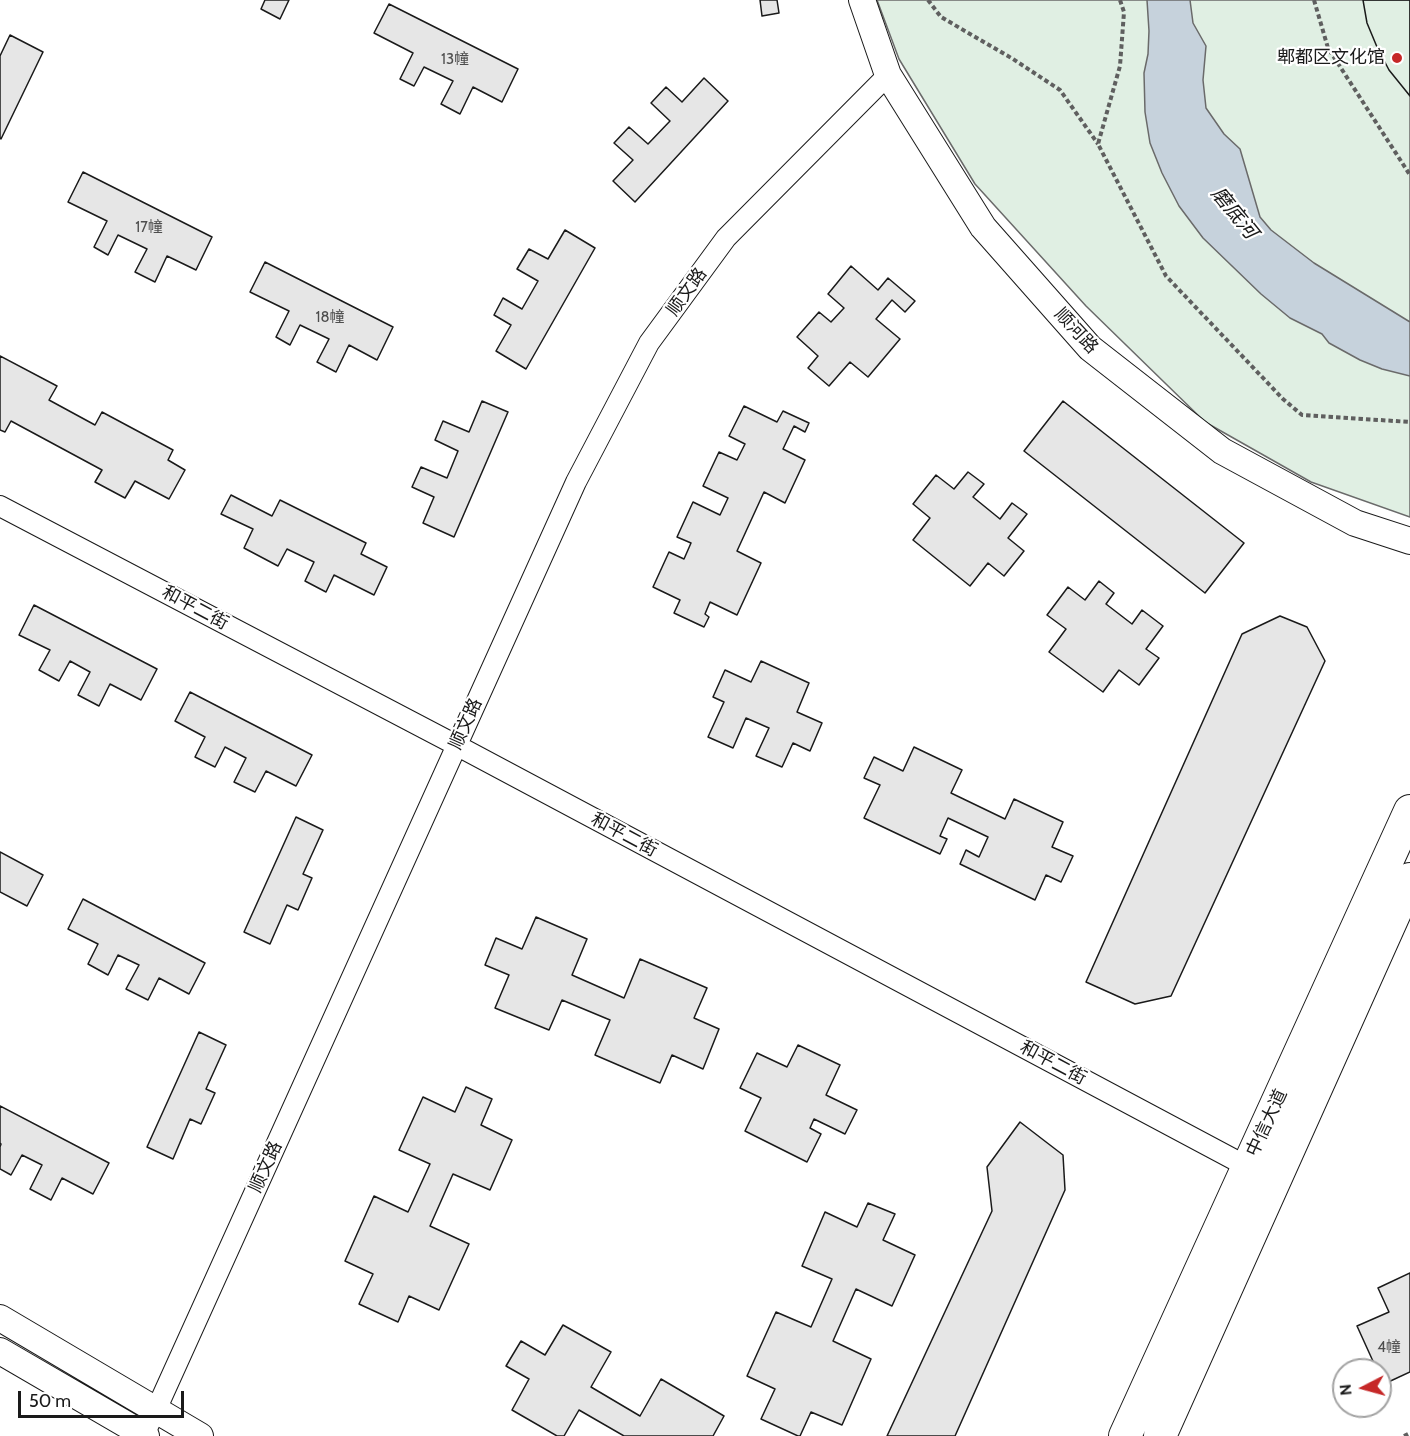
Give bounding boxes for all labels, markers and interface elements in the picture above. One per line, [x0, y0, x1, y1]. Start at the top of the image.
place label: 郫都区文化馆 [1277, 47, 1385, 69]
house number: 13幢 [441, 51, 469, 69]
marker: 郫都区文化馆 [1390, 51, 1404, 65]
water label: 磨底河 [1206, 182, 1262, 244]
house number: 17幢 [135, 219, 163, 237]
street label: 顺文路 [662, 264, 712, 320]
street label: 顺河路 [1050, 304, 1102, 358]
house number: 18幢 [316, 309, 344, 327]
street label: 和平二街 [158, 582, 232, 634]
street label: 顺文路 [445, 695, 487, 753]
street label: 和平二街 [587, 809, 661, 861]
street label: 和平二街 [1016, 1037, 1090, 1089]
street label: 中信大道 [1242, 1086, 1292, 1160]
street label: 顺文路 [245, 1138, 287, 1196]
house number: 4幢 [1377, 1339, 1401, 1357]
north arrow [1332, 1358, 1392, 1418]
scale bar [21, 1379, 188, 1417]
text: N [1336, 1383, 1356, 1396]
text: 50 m [29, 1390, 71, 1412]

